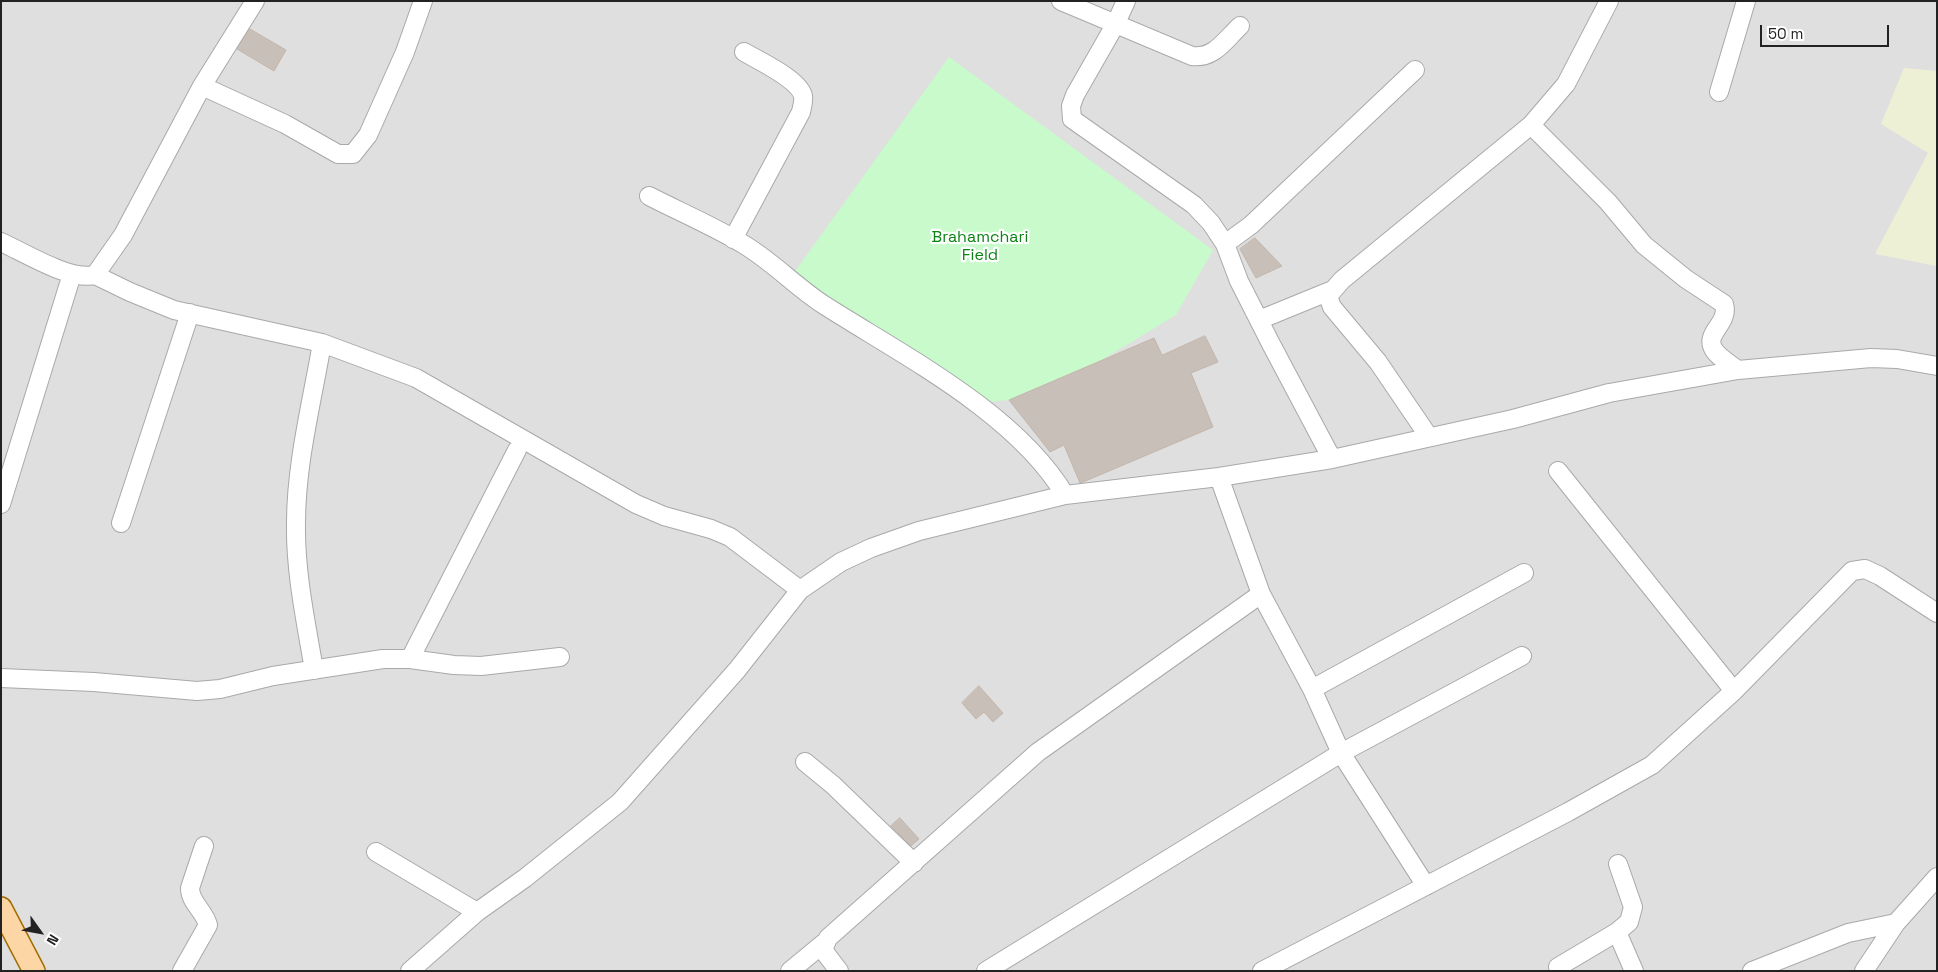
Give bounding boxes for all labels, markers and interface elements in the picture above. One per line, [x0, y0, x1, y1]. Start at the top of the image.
scale bar [1763, 15, 1892, 47]
text: 50 m [1768, 24, 1803, 43]
park label: Brahamchari Field [932, 228, 1028, 266]
north arrow [15, 907, 65, 957]
text: N [43, 931, 63, 949]

